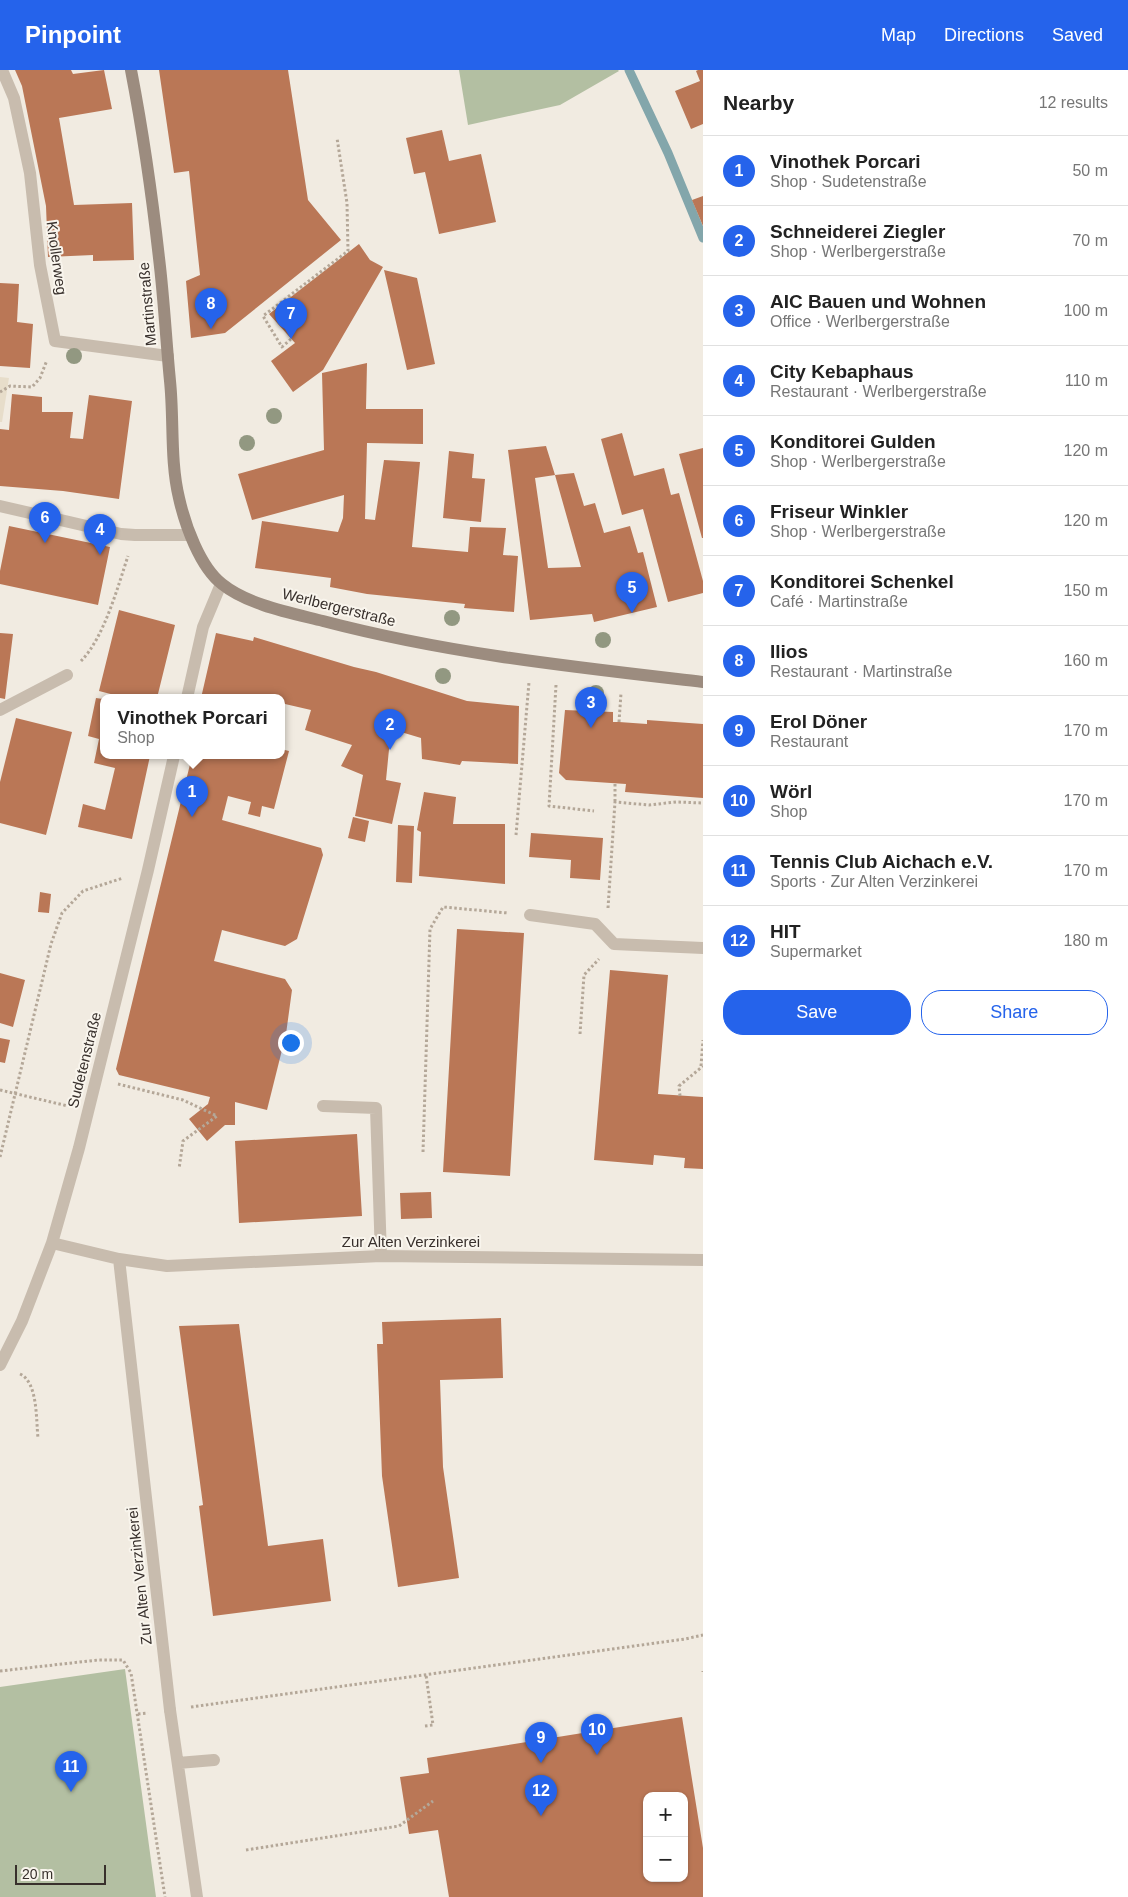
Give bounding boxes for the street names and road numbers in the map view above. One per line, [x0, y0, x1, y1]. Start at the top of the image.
street label: Knollerweg [43, 220, 71, 296]
street label: Martinstraße [135, 261, 159, 347]
street label: Werlbergerstraße [280, 585, 398, 629]
street label: Sudetenstraße [64, 1010, 104, 1110]
street label: Zur Alten Verzinkerei [342, 1233, 480, 1250]
street label: Zur Alten Verzinkerei [123, 1506, 155, 1646]

